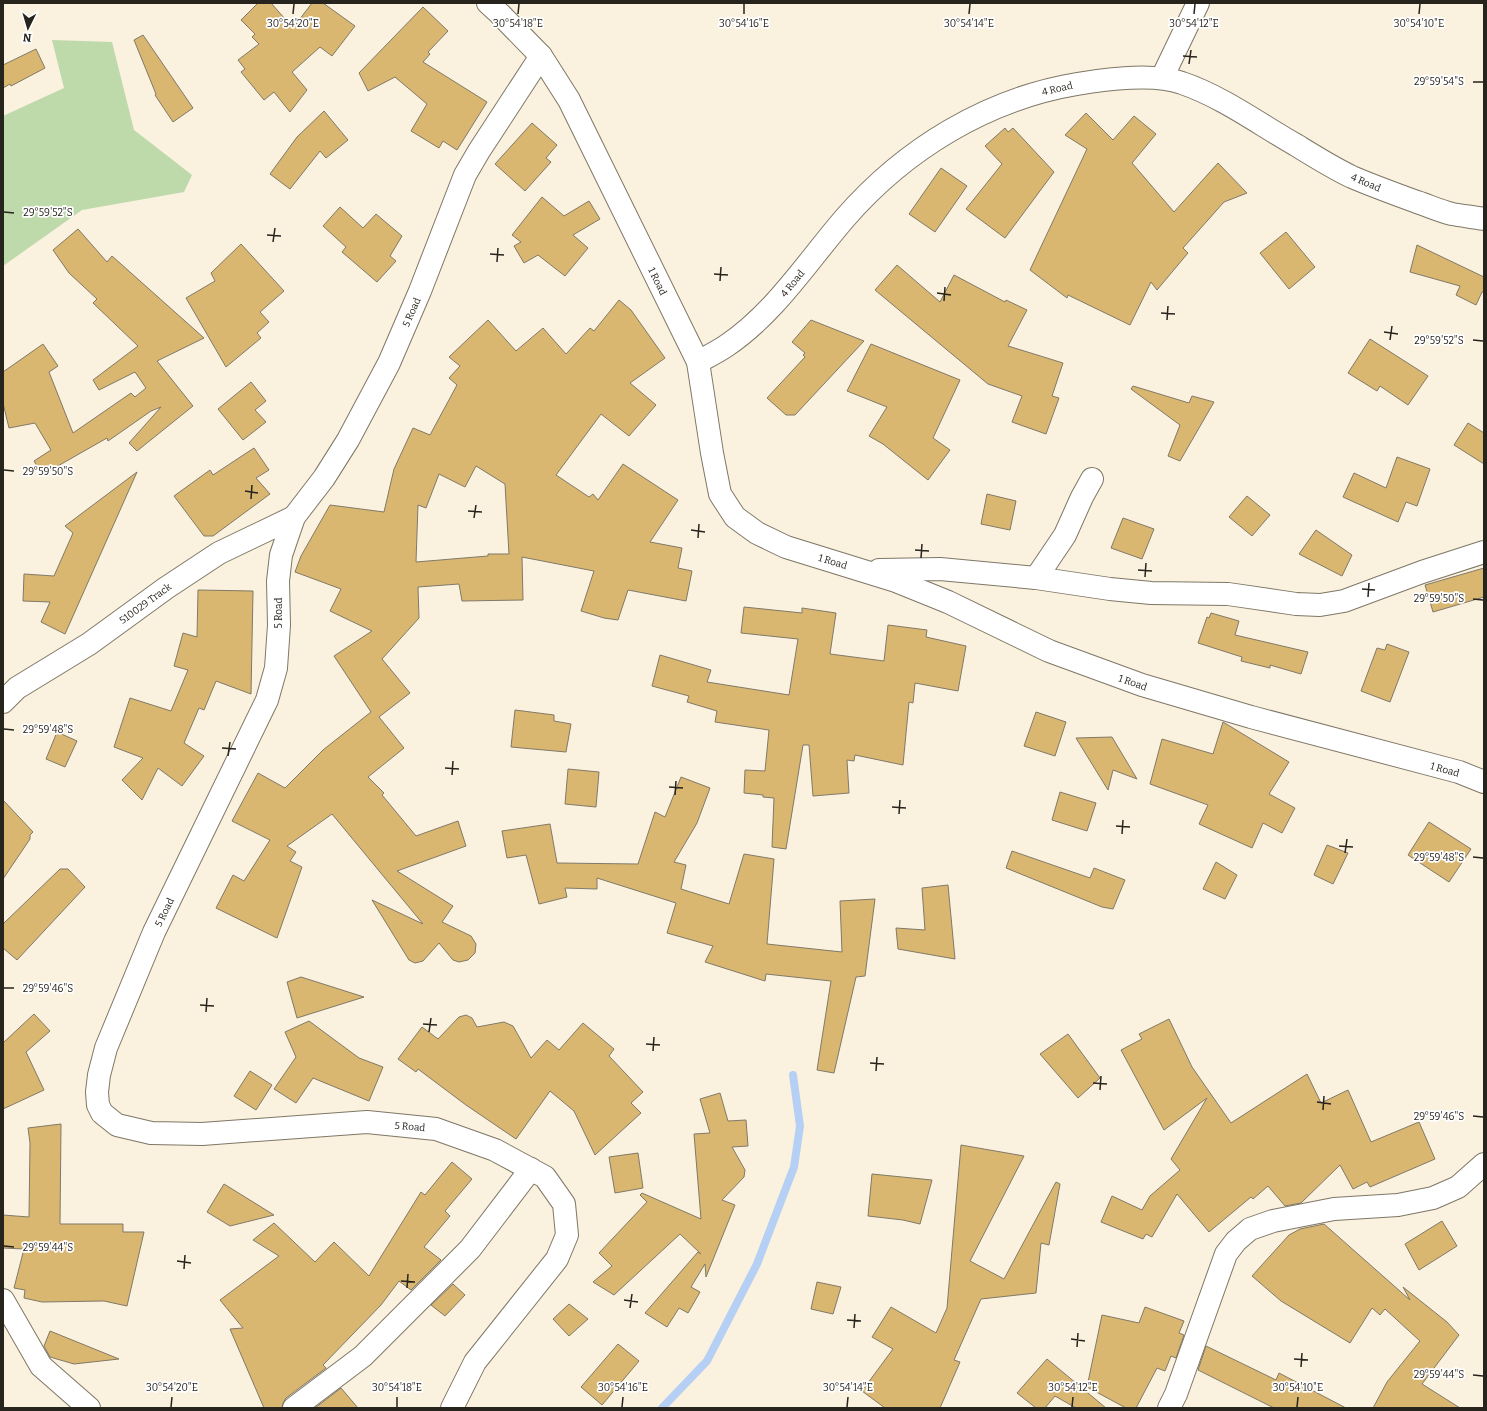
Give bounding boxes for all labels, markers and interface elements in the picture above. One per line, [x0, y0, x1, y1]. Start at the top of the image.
north arrow [8, 8, 48, 48]
text: 30°54'20"E [267, 18, 319, 30]
text: 30°54'18"E [493, 18, 543, 30]
text: 30°54'16"E [719, 18, 769, 30]
text: 30°54'14"E [944, 18, 994, 30]
text: 30°54'12"E [1169, 18, 1219, 30]
text: 30°54'10"E [1394, 18, 1444, 30]
text: N [22, 31, 32, 44]
text: 29°59'54"S [1414, 76, 1464, 88]
street label: 4 Road [1041, 80, 1074, 98]
street label: 4 Road [1349, 171, 1382, 195]
text: 29°59'52"S [23, 207, 73, 219]
street label: 1 Road [645, 266, 669, 297]
street label: 4 Road [778, 268, 807, 300]
street label: 5 Road [400, 296, 424, 329]
text: 29°59'52"S [1414, 335, 1464, 347]
text: 29°59'50"S [23, 466, 73, 478]
street label: 1 Road [817, 552, 849, 572]
street label: 510029 Track [117, 581, 174, 627]
text: 29°59'50"S [1414, 593, 1464, 605]
street label: 5 Road [273, 598, 285, 628]
street label: 1 Road [1117, 672, 1149, 693]
text: 29°59'48"S [23, 724, 73, 736]
street label: 1 Road [1429, 760, 1461, 780]
text: 29°59'48"S [1414, 852, 1464, 864]
street label: 5 Road [153, 896, 177, 929]
text: 29°59'46"S [23, 983, 73, 995]
text: 29°59'46"S [1414, 1111, 1464, 1123]
street label: 5 Road [394, 1120, 426, 1134]
text: 29°59'44"S [23, 1242, 73, 1254]
text: 29°59'44"S [1414, 1369, 1464, 1381]
text: 30°54'20"E [146, 1382, 198, 1394]
text: 30°54'18"E [372, 1382, 422, 1394]
text: 30°54'16"E [598, 1382, 648, 1394]
text: 30°54'14"E [823, 1382, 873, 1394]
text: 30°54'12"E [1048, 1382, 1098, 1394]
text: 30°54'10"E [1273, 1382, 1323, 1394]

